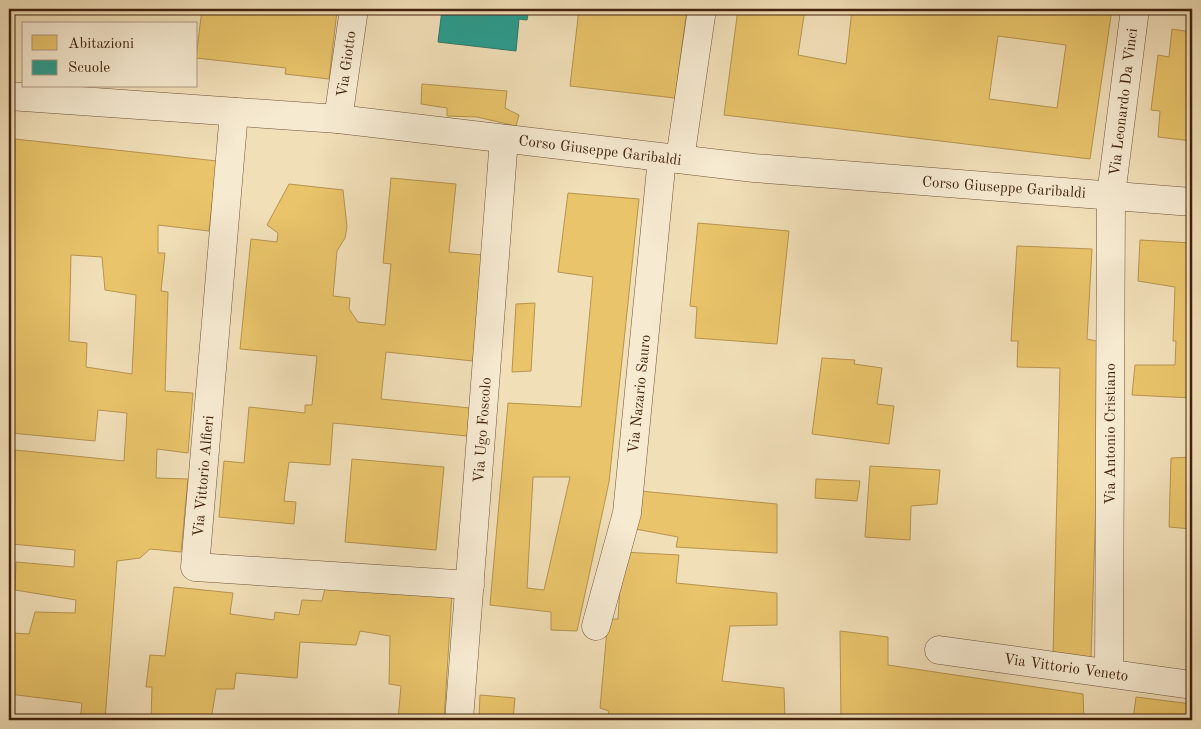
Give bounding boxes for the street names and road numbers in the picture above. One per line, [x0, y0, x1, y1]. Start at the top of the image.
street label: Via Leonardo Da Vinci [1108, 27, 1141, 177]
street label: Via Giotto [335, 30, 360, 98]
street label: Corso Giuseppe Garibaldi [517, 134, 682, 169]
street label: Corso Giuseppe Garibaldi [922, 175, 1086, 202]
street label: Via Nazario Sauro [627, 334, 654, 454]
street label: Via Antonio Cristiano [1104, 363, 1119, 505]
street label: Via Ugo Foscolo [472, 377, 495, 483]
street label: Via Vittorio Alfieri [192, 415, 217, 538]
street label: Via Vittorio Veneto [1002, 652, 1129, 685]

